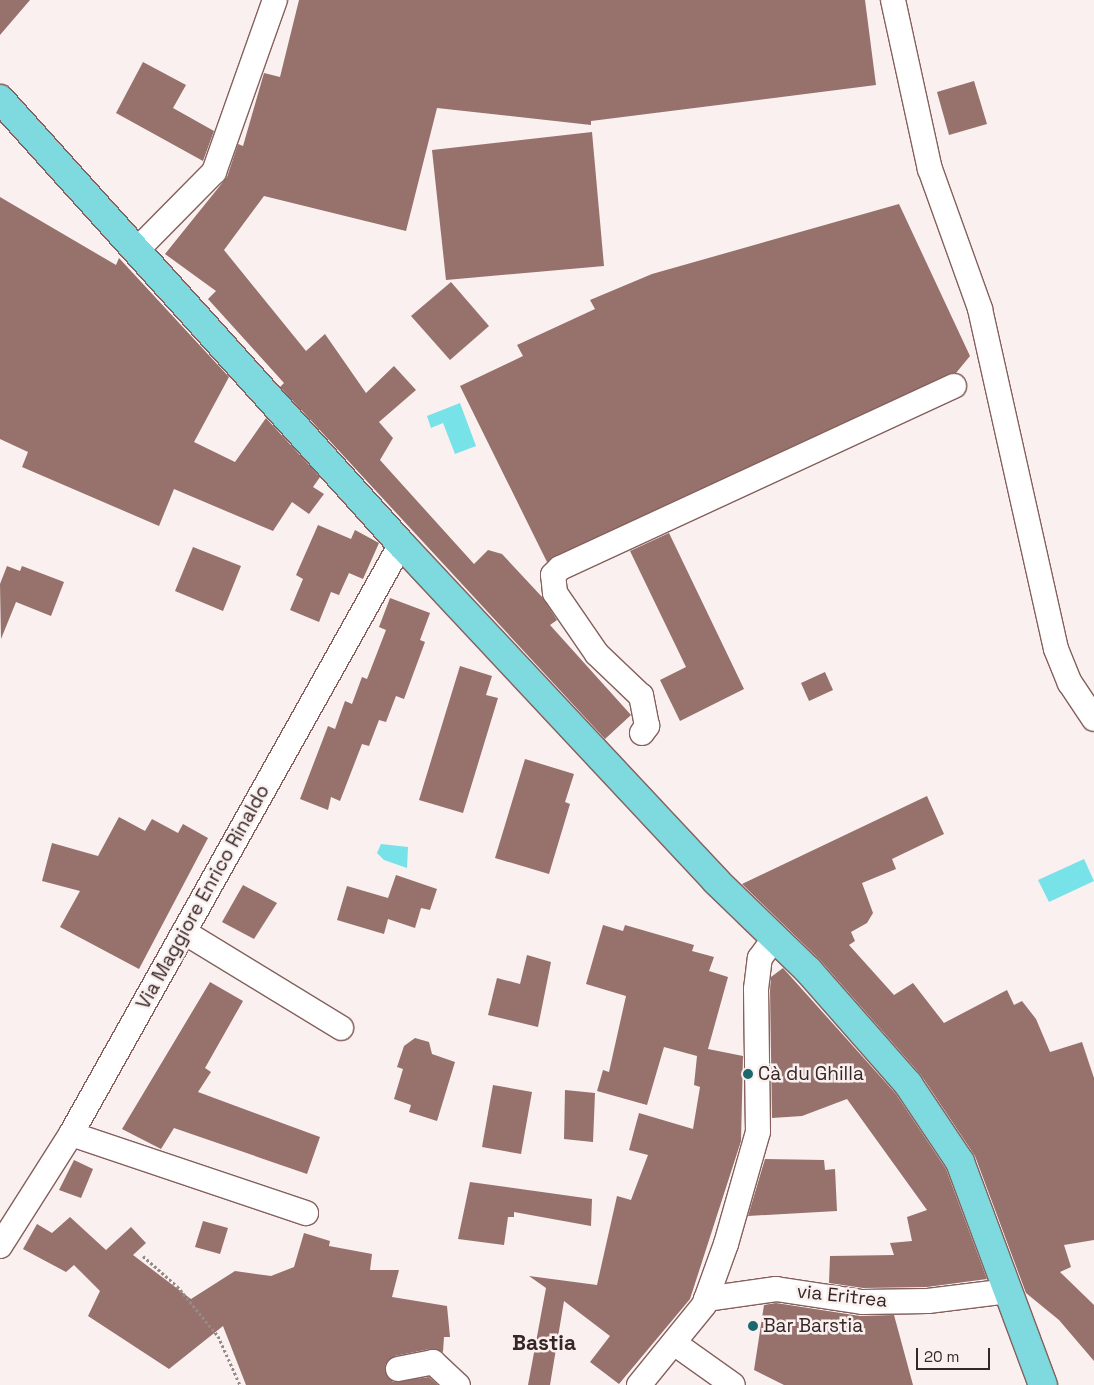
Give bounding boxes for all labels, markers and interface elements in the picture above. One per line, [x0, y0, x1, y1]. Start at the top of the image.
street label: Via Maggiore Enrico Rinaldo [132, 781, 274, 1013]
place label: Cà du Ghilla [758, 1063, 864, 1085]
marker: Cà du Ghilla [742, 1068, 754, 1080]
street label: via Eritrea [796, 1280, 888, 1312]
place label: Bar Barstia [763, 1315, 863, 1337]
marker: Bar Barstia [747, 1320, 759, 1332]
district label: Bastia [512, 1330, 576, 1356]
scale bar [919, 1338, 993, 1370]
text: 20 m [924, 1347, 959, 1366]

